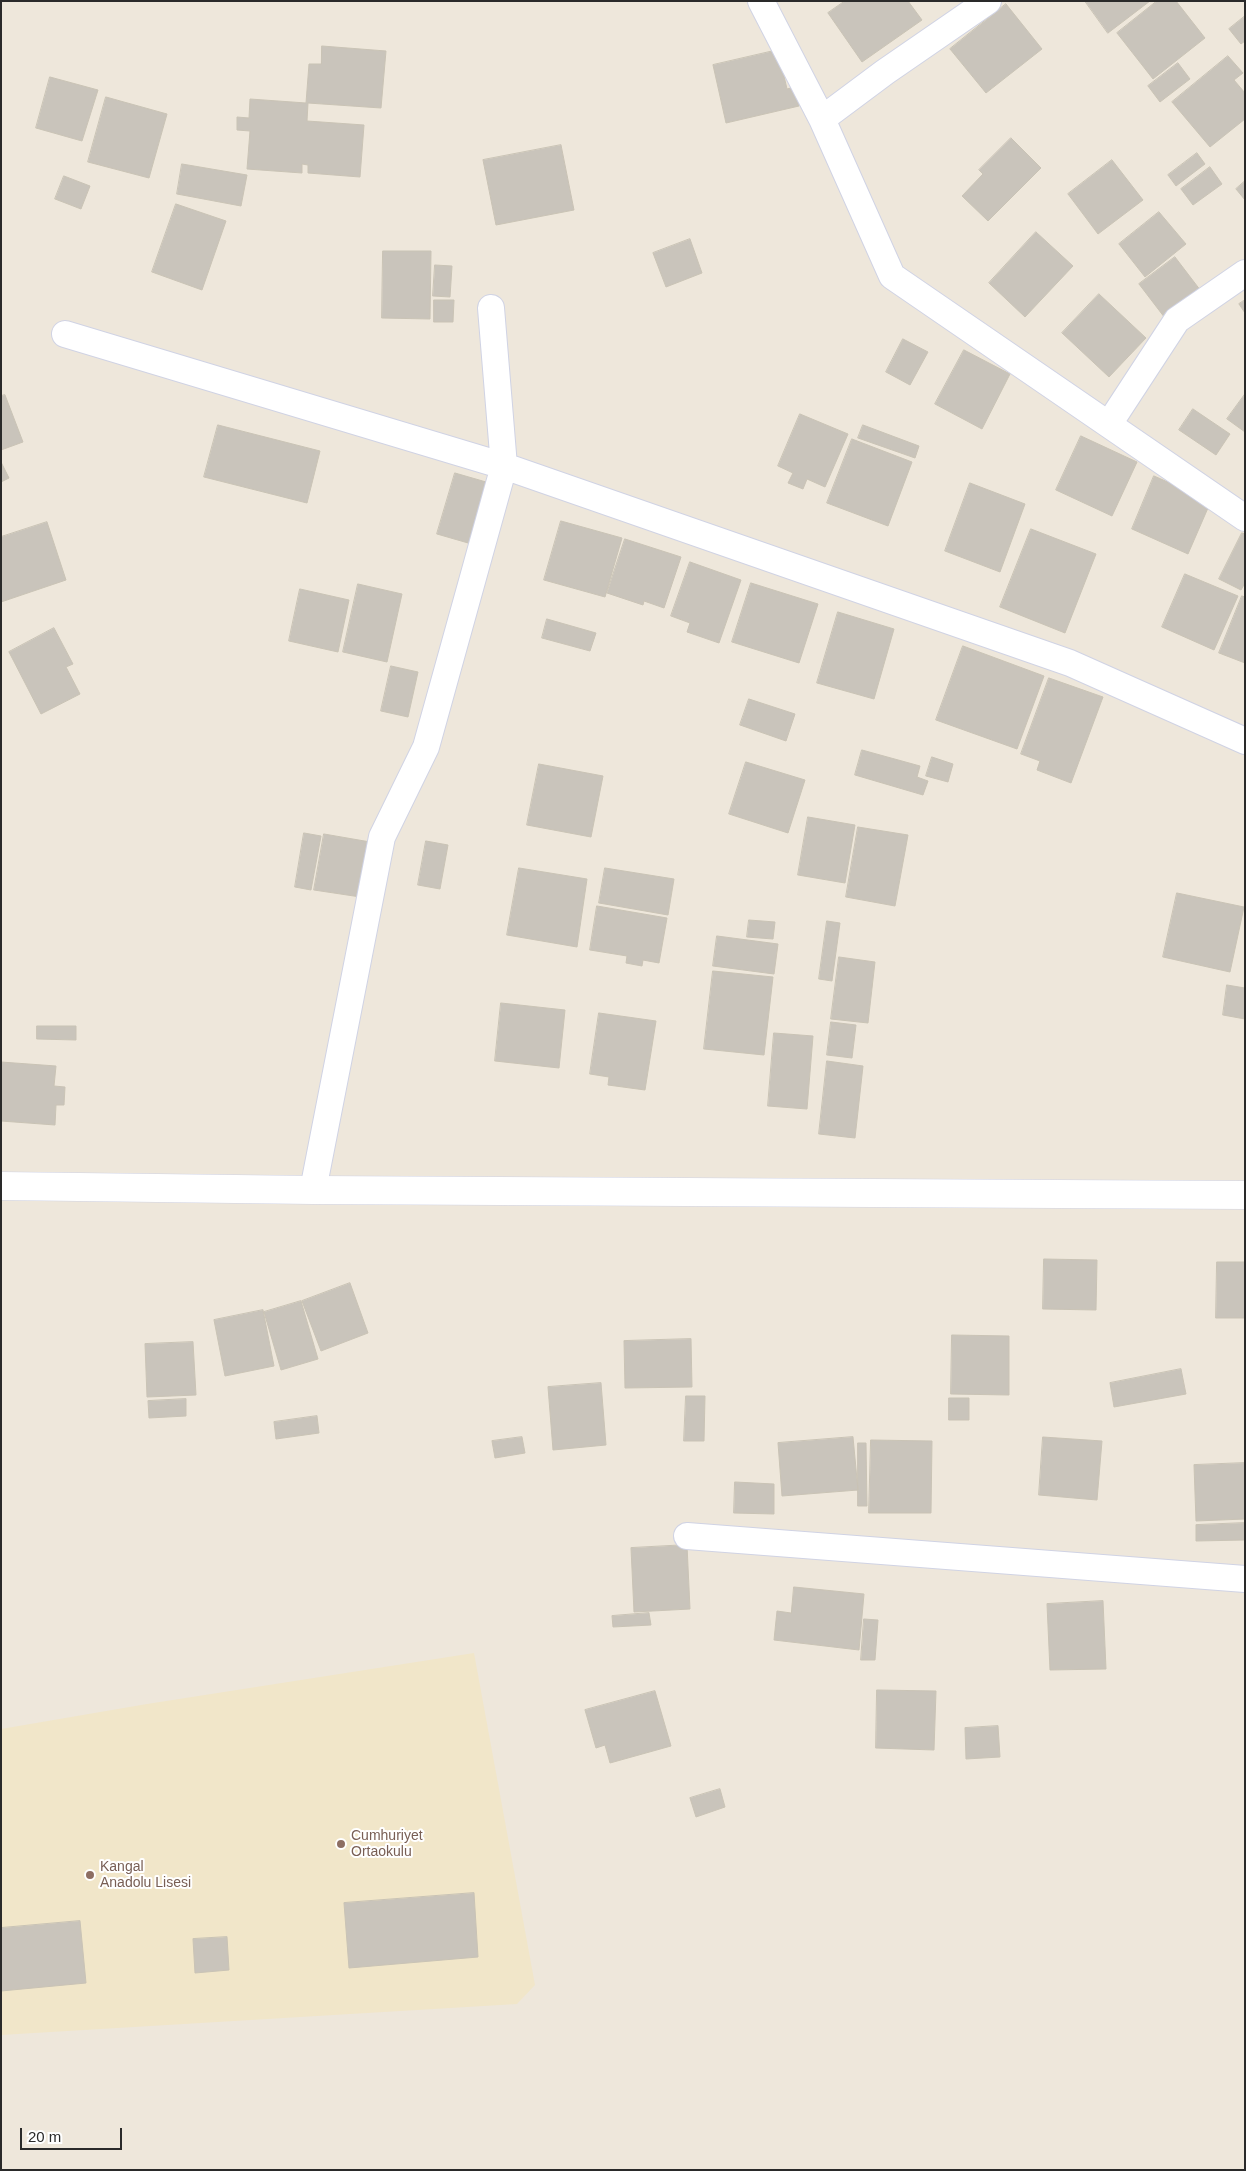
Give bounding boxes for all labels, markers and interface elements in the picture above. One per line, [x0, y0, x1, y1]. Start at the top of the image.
place label: Cumhuriyet Ortaokulu [351, 1828, 423, 1860]
marker: Cumhuriyet Ortaokulu [335, 1838, 347, 1850]
place label: Kangal Anadolu Lisesi [100, 1859, 191, 1891]
marker: Kangal Anadolu Lisesi [84, 1869, 96, 1881]
scale bar [22, 2118, 125, 2150]
text: 20 m [28, 2128, 61, 2145]

